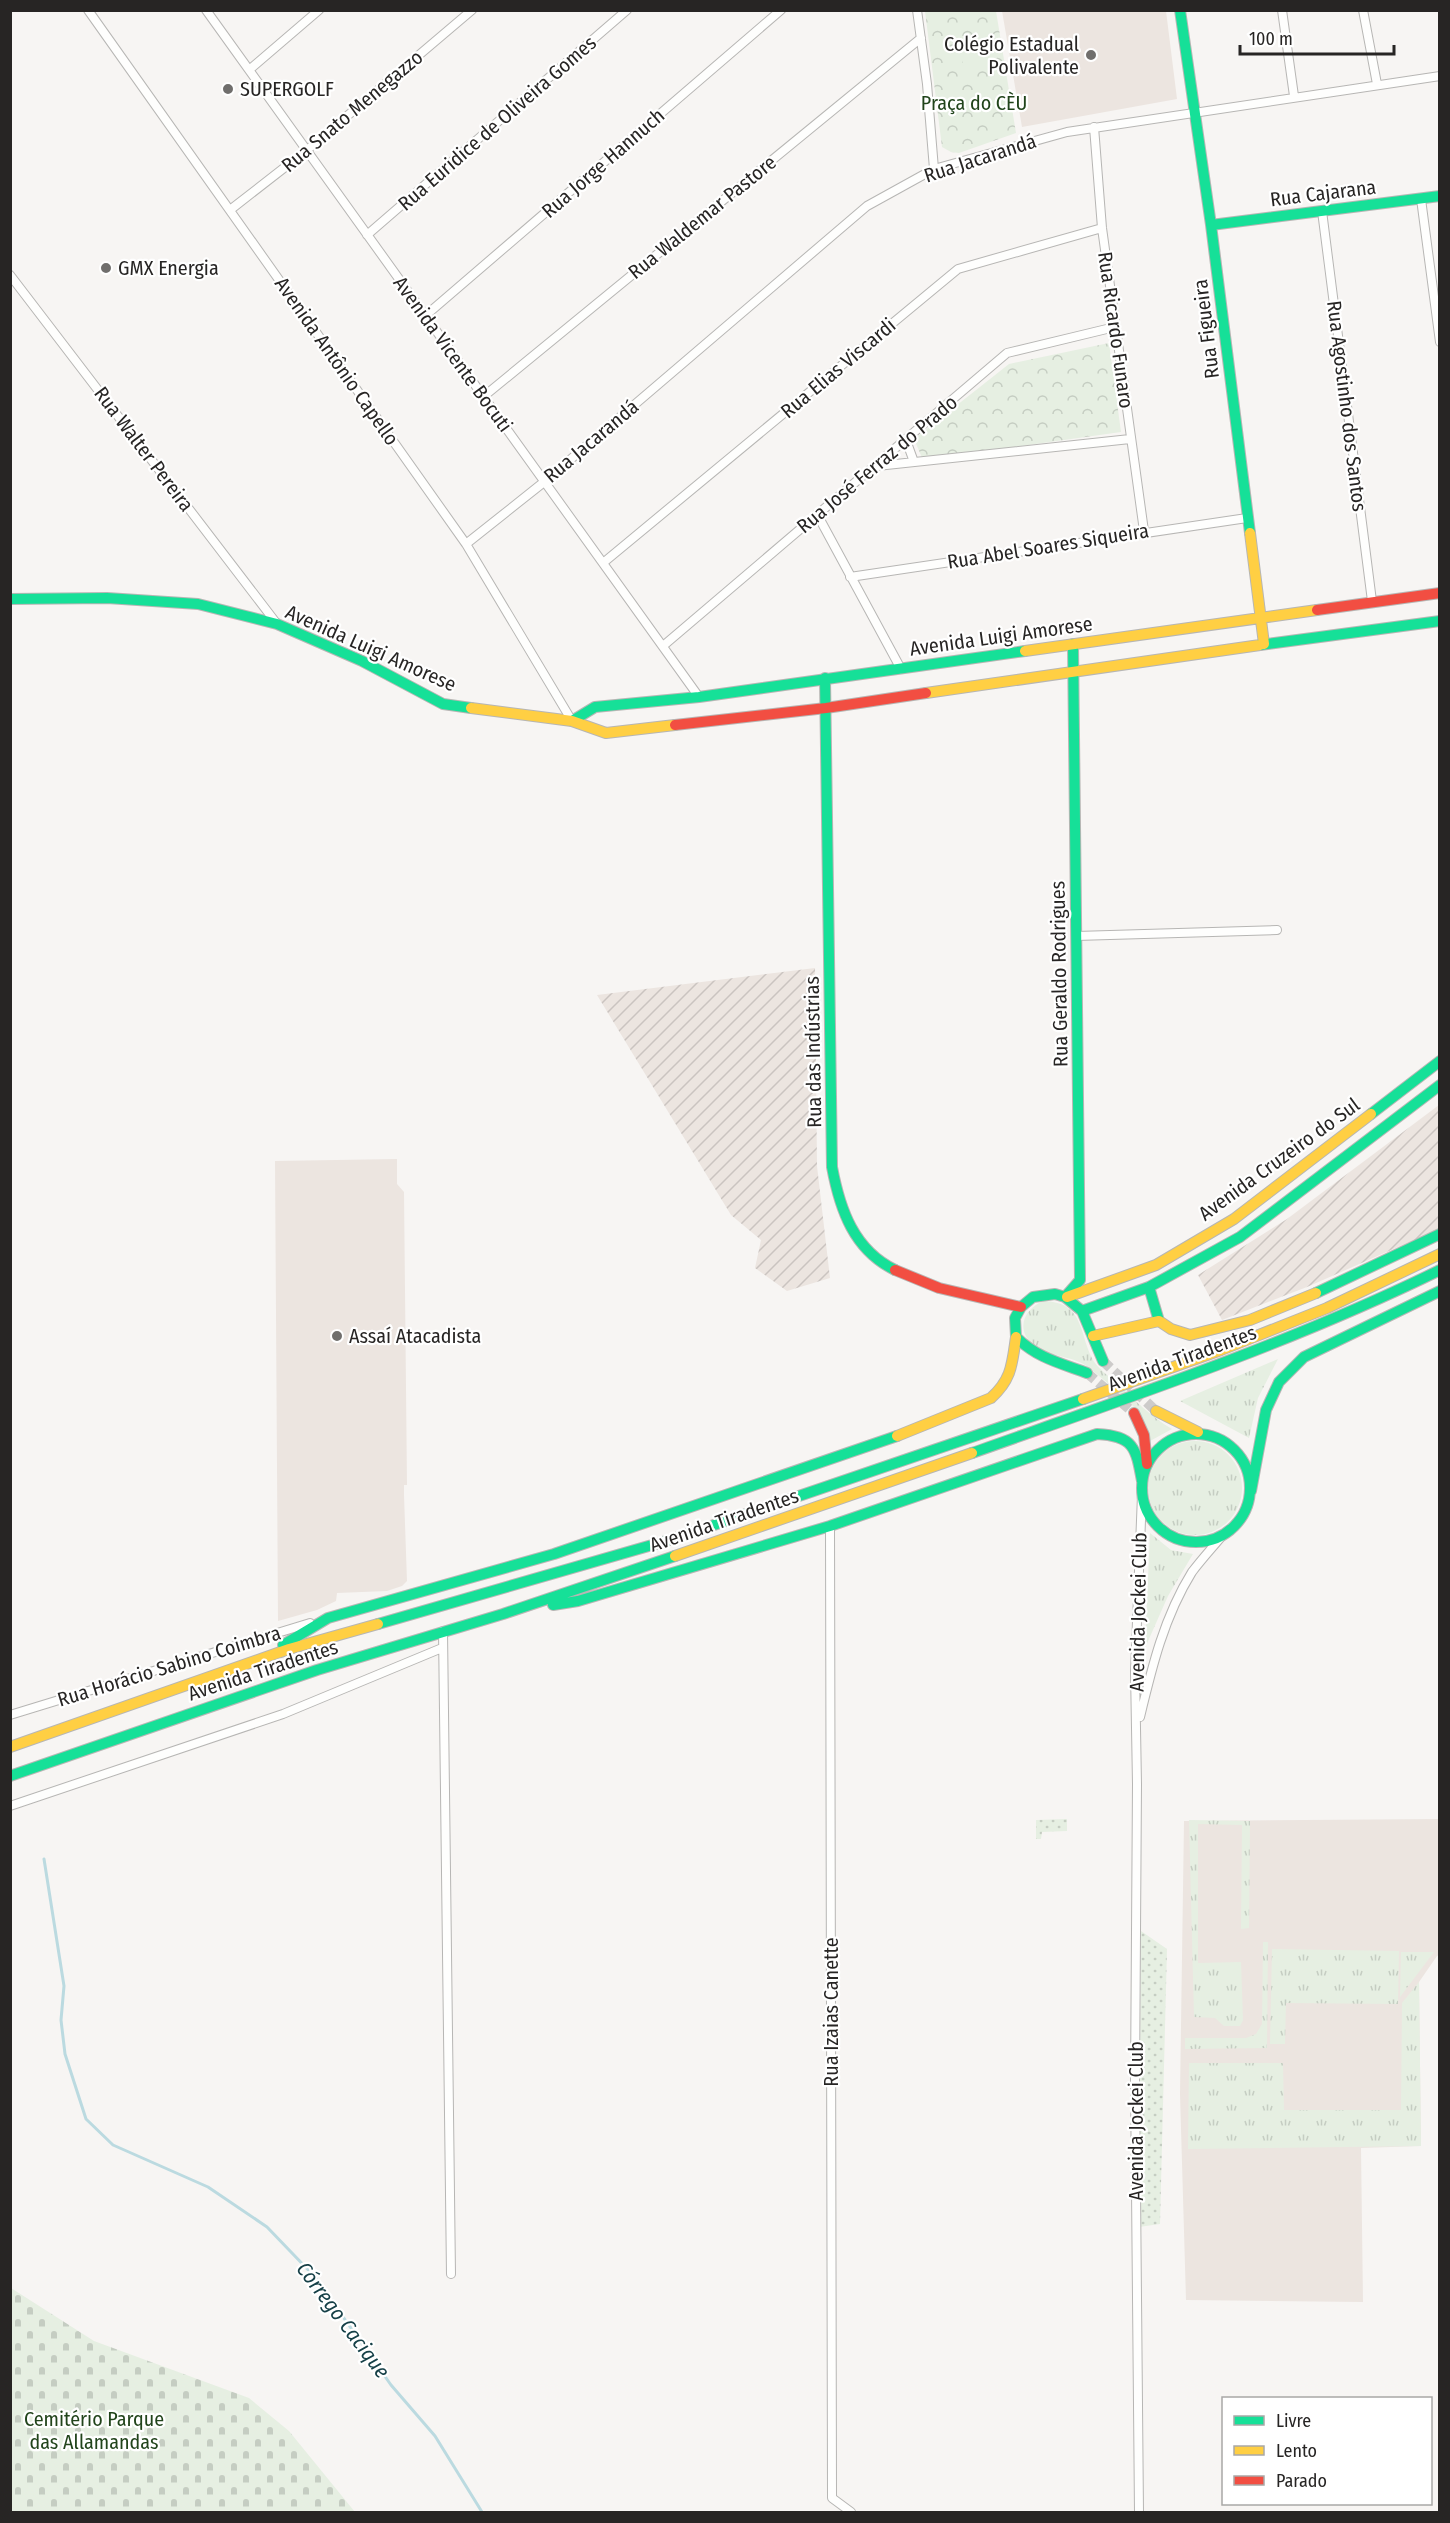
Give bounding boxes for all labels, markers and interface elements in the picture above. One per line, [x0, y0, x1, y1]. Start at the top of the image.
scale bar [1240, 18, 1394, 56]
text: 100 m [1249, 28, 1293, 50]
street label: Rua Euridice de Oliveira Gomes [393, 30, 601, 216]
place label: Colégio Estadual Polivalente [944, 32, 1079, 79]
street label: Rua Snato Menegazzo [276, 45, 428, 177]
marker: Colégio Estadual Polivalente [1084, 48, 1098, 62]
place label: SUPERGOLF [240, 77, 334, 101]
marker: SUPERGOLF [221, 82, 235, 96]
park label: Praça do CÈU [921, 91, 1027, 115]
street label: Rua Jorge Hannuch [537, 103, 669, 223]
street label: Rua Jacarandá [921, 129, 1039, 187]
street label: Rua Waldemar Pastore [623, 150, 781, 284]
street label: Rua Cajarana [1269, 175, 1377, 211]
street label: Rua Ricardo Funaro [1093, 250, 1139, 410]
place label: GMX Energia [118, 256, 219, 280]
marker: GMX Energia [99, 261, 113, 275]
street label: Avenida Vicente Bocuti [388, 271, 518, 437]
street label: Avenida Antônio Capello [270, 272, 404, 450]
street label: Rua Figueira [1188, 278, 1224, 380]
street label: Rua Agostinho dos Santos [1322, 299, 1372, 513]
street label: Rua Elias Viscardi [776, 313, 900, 423]
street label: Rua Walter Pereira [89, 382, 199, 516]
street label: Rua José Ferraz do Prado [792, 390, 962, 538]
street label: Rua Jacarandá [539, 394, 643, 488]
street label: Rua Abel Soares Siqueira [946, 518, 1150, 574]
street label: Avenida Luigi Amorese [282, 600, 460, 696]
street label: Avenida Luigi Amorese [908, 611, 1094, 661]
street label: Rua Geraldo Rodrigues [1045, 881, 1073, 1067]
street label: Rua das Indústrias [800, 976, 826, 1128]
street label: Avenida Cruzeiro do Sul [1194, 1092, 1364, 1226]
street label: Avenida Tiradentes [1104, 1320, 1260, 1396]
place label: Assaí Atacadista [349, 1324, 481, 1348]
marker: Assaí Atacadista [330, 1329, 344, 1343]
street label: Avenida Tiradentes [646, 1483, 802, 1557]
street label: Avenida Jockei Club [1125, 1532, 1151, 1692]
street label: Rua Horácio Sabino Coimbra [54, 1621, 284, 1711]
street label: Avenida Tiradentes [185, 1634, 341, 1706]
street label: Rua Izaias Canette [819, 1937, 843, 2087]
street label: Avenida Jockei Club [1124, 2041, 1148, 2201]
water label: Córrego Cacique [291, 2257, 395, 2383]
legend [1222, 2397, 1432, 2505]
park label: Cemitério Parque das Allamandas [24, 2407, 164, 2454]
text: Livre [1276, 2410, 1311, 2432]
text: Lento [1276, 2440, 1317, 2462]
text: Parado [1276, 2470, 1327, 2492]

